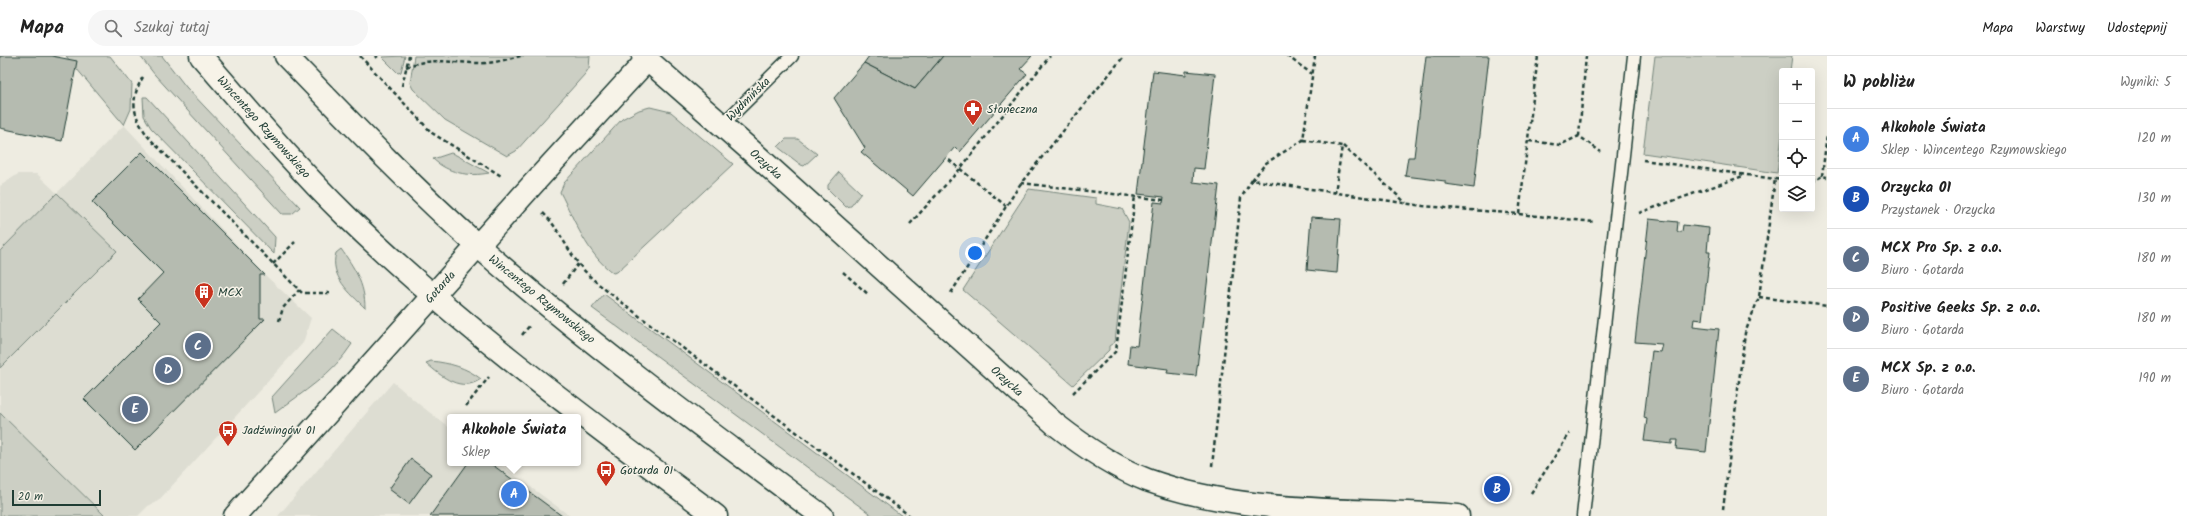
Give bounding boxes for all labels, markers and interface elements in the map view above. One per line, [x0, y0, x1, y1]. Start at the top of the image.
search box [88, 10, 368, 46]
text: Mapa [20, 13, 64, 43]
text: Szukaj tutaj [134, 16, 209, 40]
icon: search [102, 17, 124, 39]
text: Mapa [1982, 17, 2013, 39]
text: Warstwy [2035, 17, 2085, 39]
text: Udostępnij [2107, 17, 2167, 39]
map controls [1779, 68, 1815, 212]
button: + [1779, 68, 1815, 104]
text: W pobliżu [1843, 69, 1914, 96]
street label: Wincentego Rzymowskiego [212, 72, 315, 183]
text: Wyniki: 5 [2120, 72, 2171, 93]
street label: Wydmińska [722, 73, 775, 126]
pharmacy icon: Słoneczna [962, 98, 984, 126]
place label: Słoneczna [987, 100, 1038, 119]
button: − [1779, 104, 1815, 140]
text: Alkohole Świata [1881, 116, 1986, 140]
text: A [1852, 128, 1860, 149]
text: 120 m [2137, 128, 2171, 149]
button: locate [1779, 140, 1815, 176]
text: Sklep · Wincentego Rzymowskiego [1881, 140, 2067, 161]
street label: Orzycka [745, 144, 787, 185]
button: layers [1779, 176, 1815, 212]
text: Orzycka 01 [1881, 176, 1951, 200]
text: B [1852, 188, 1860, 209]
text: 130 m [2137, 188, 2171, 209]
text: Przystanek · Orzycka [1881, 200, 1995, 221]
text: MCX Pro Sp. z o.o. [1881, 236, 2002, 260]
your location [965, 243, 985, 263]
text: C [1852, 248, 1860, 269]
text: 180 m [2137, 248, 2171, 269]
street label: Wincentego Rzymowskiego [484, 250, 599, 349]
text: Biuro · Gotarda [1881, 260, 1964, 281]
street label: Gotarda [420, 266, 461, 308]
building icon: MCX [193, 281, 215, 309]
place label: MCX [218, 283, 243, 302]
text: Positive Geeks Sp. z o.o. [1881, 296, 2040, 320]
text: D [1852, 308, 1860, 329]
text: 180 m [2137, 308, 2171, 329]
text: Biuro · Gotarda [1881, 320, 1964, 341]
pin: C [185, 331, 211, 361]
pin: D [155, 355, 181, 385]
text: MCX Sp. z o.o. [1881, 356, 1976, 380]
street label: Orzycka [986, 361, 1028, 402]
text: E [1852, 368, 1860, 389]
text: 190 m [2139, 368, 2171, 389]
text: Biuro · Gotarda [1881, 380, 1964, 401]
pin: E [122, 394, 148, 424]
popup [447, 414, 581, 466]
text: Alkohole Świata [462, 418, 566, 442]
bus stop icon: Jadźwingów 01 [217, 419, 239, 447]
place label: Jadźwingów 01 [242, 421, 316, 440]
text: Sklep [462, 442, 490, 463]
bus stop icon: Gotarda 01 [595, 459, 617, 487]
place label: Gotarda 01 [620, 461, 673, 480]
pin: B [1484, 474, 1510, 504]
pin: A [501, 479, 527, 509]
scale bar [12, 488, 101, 507]
text: 20 m [18, 488, 43, 506]

